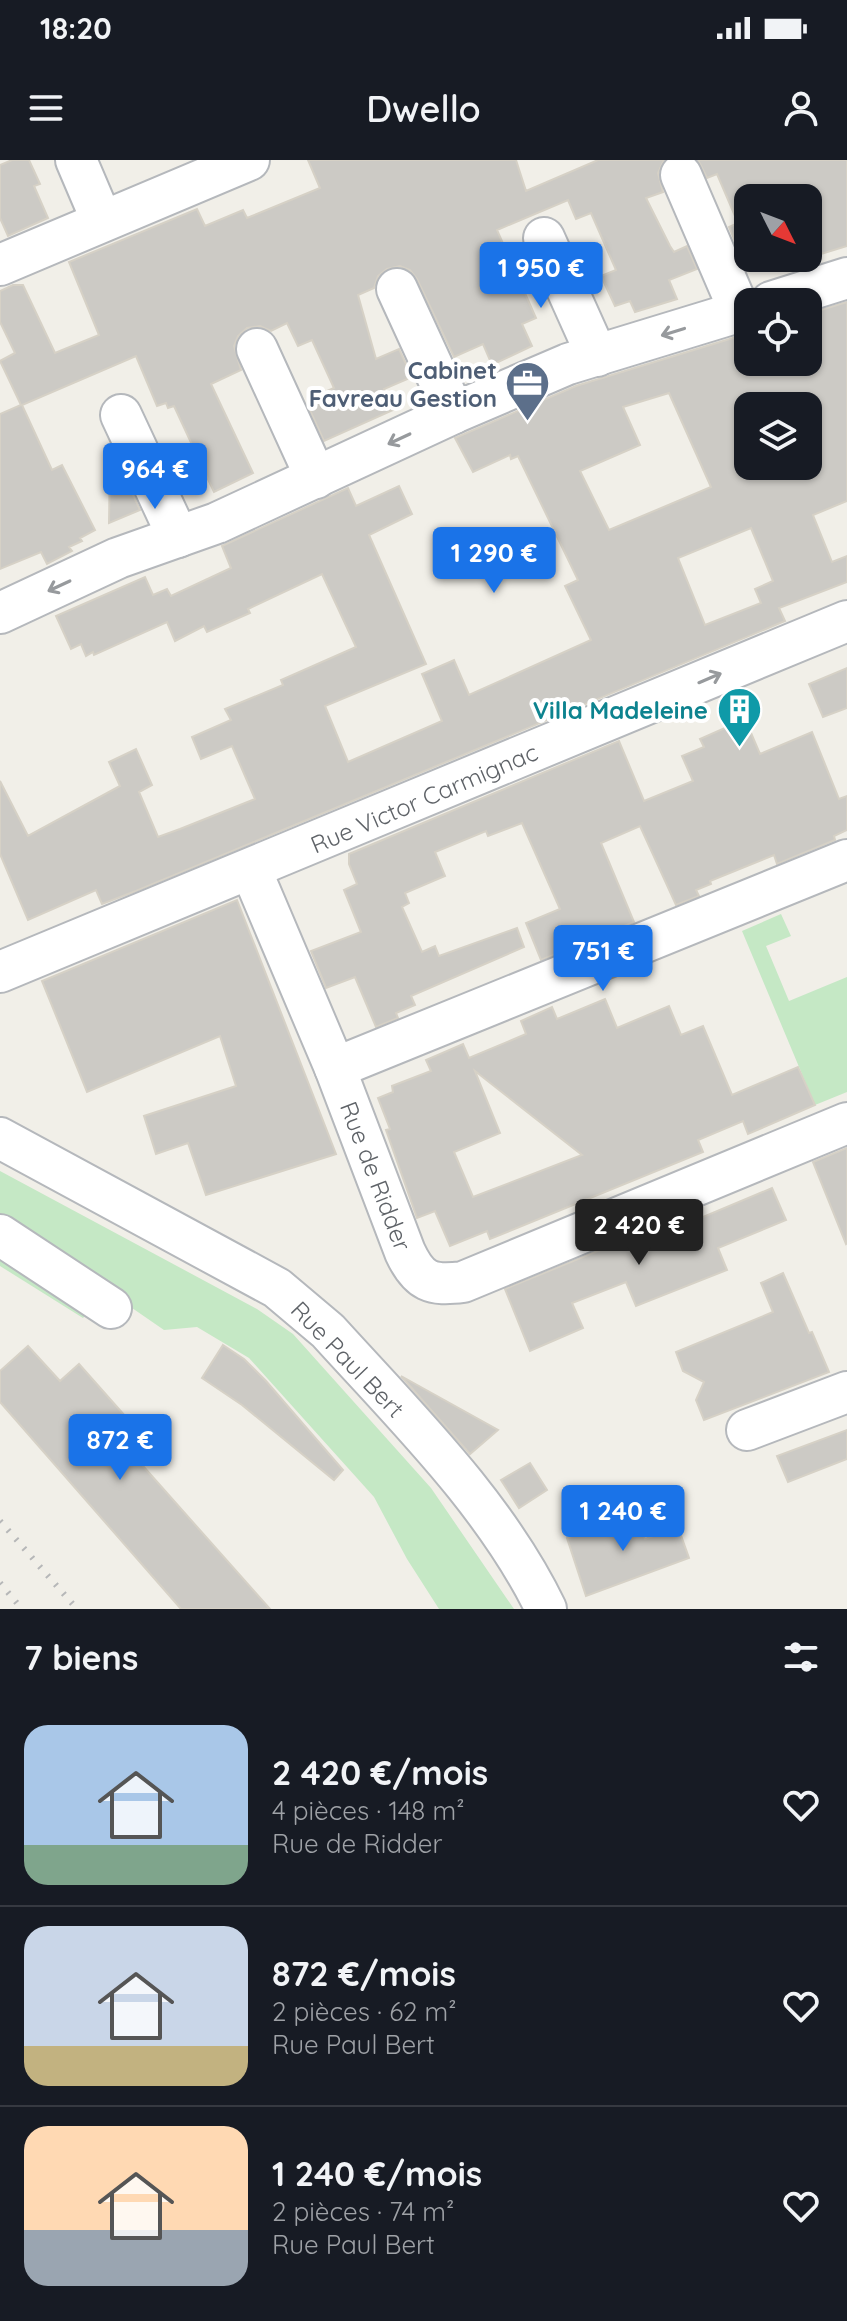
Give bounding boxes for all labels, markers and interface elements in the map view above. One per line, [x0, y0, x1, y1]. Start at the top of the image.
text: 18:20 [40, 9, 112, 47]
icon: menu [24, 86, 68, 130]
text: Dwello [366, 86, 481, 131]
icon: person [779, 86, 823, 130]
north arrow [734, 184, 822, 272]
map controls [734, 184, 822, 480]
pin: 1 950 € [467, 242, 615, 310]
text: 1 950 € [498, 251, 584, 284]
button: locate [734, 288, 822, 376]
one-way arrow [661, 326, 686, 341]
place label: Cabinet Favreau Gestion [309, 355, 497, 413]
office icon: Cabinet Favreau Gestion [504, 360, 552, 423]
button: layers [734, 392, 822, 480]
one-way arrow [387, 432, 411, 447]
pin: 964 € [99, 443, 211, 511]
text: 964 € [121, 452, 189, 485]
pin: 1 290 € [420, 527, 568, 595]
text: 1 290 € [451, 536, 537, 569]
one-way arrow [47, 579, 71, 594]
one-way arrow [697, 670, 722, 685]
building icon: Villa Madeleine [715, 686, 763, 749]
place label: Villa Madeleine [533, 695, 708, 725]
street label: Rue Victor Carmignac [306, 737, 542, 859]
pin: 751 € [547, 925, 659, 993]
text: 751 € [572, 934, 634, 967]
street label: Rue de Ridder [334, 1097, 418, 1255]
pin: 2 420 € [565, 1199, 713, 1267]
text: 2 420 € [593, 1208, 685, 1241]
street label: Rue Paul Bert [285, 1294, 411, 1424]
pin: 872 € [64, 1414, 176, 1482]
text: 872 € [87, 1423, 153, 1456]
pin: 1 240 € [549, 1485, 697, 1553]
text: 1 240 € [579, 1494, 667, 1527]
icon: filters [779, 1635, 823, 1679]
text: 7 biens [24, 1636, 138, 1679]
text: 2 420 €/mois [272, 1751, 488, 1794]
icon: home [88, 1757, 184, 1853]
icon: heart [779, 1783, 823, 1827]
text: 4 pièces · 148 m² [272, 1794, 464, 1827]
text: Rue de Ridder [272, 1827, 442, 1860]
text: 872 €/mois [272, 1952, 456, 1995]
icon: home [88, 1958, 184, 2054]
icon: heart [779, 1984, 823, 2028]
text: 2 pièces · 62 m² [272, 1995, 457, 2028]
text: Rue Paul Bert [272, 2028, 435, 2061]
text: 1 240 €/mois [272, 2152, 482, 2195]
icon: home [88, 2158, 184, 2254]
icon: heart [779, 2184, 823, 2228]
text: 2 pièces · 74 m² [272, 2195, 454, 2228]
text: Rue Paul Bert [272, 2228, 435, 2261]

